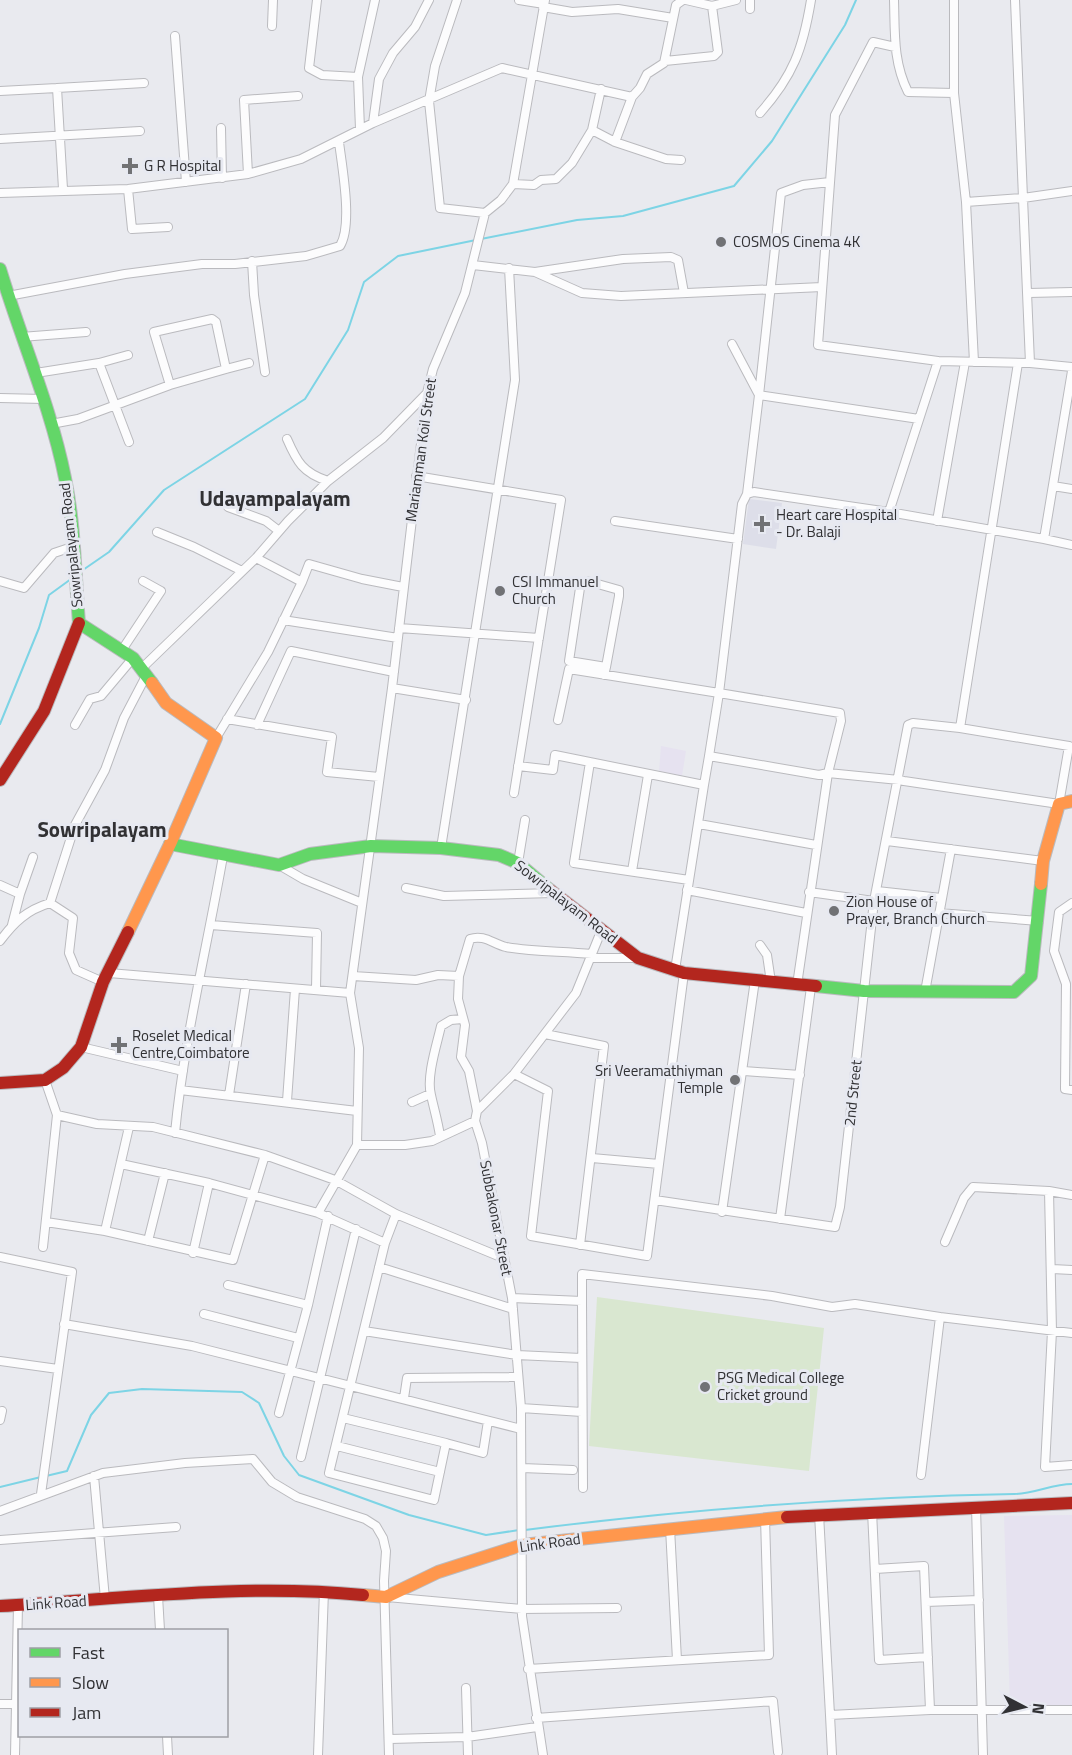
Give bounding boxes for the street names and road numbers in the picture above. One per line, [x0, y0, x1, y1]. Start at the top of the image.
street label: Mariamman Koil Street [399, 376, 442, 523]
street label: Sowripalayam Road [53, 482, 88, 608]
street label: Sowripalayam Road [510, 854, 623, 949]
street label: 2nd Street [838, 1058, 867, 1127]
street label: Subbakonar Street [474, 1158, 519, 1278]
street label: Link Road [518, 1527, 582, 1558]
street label: Link Road [24, 1589, 87, 1616]

